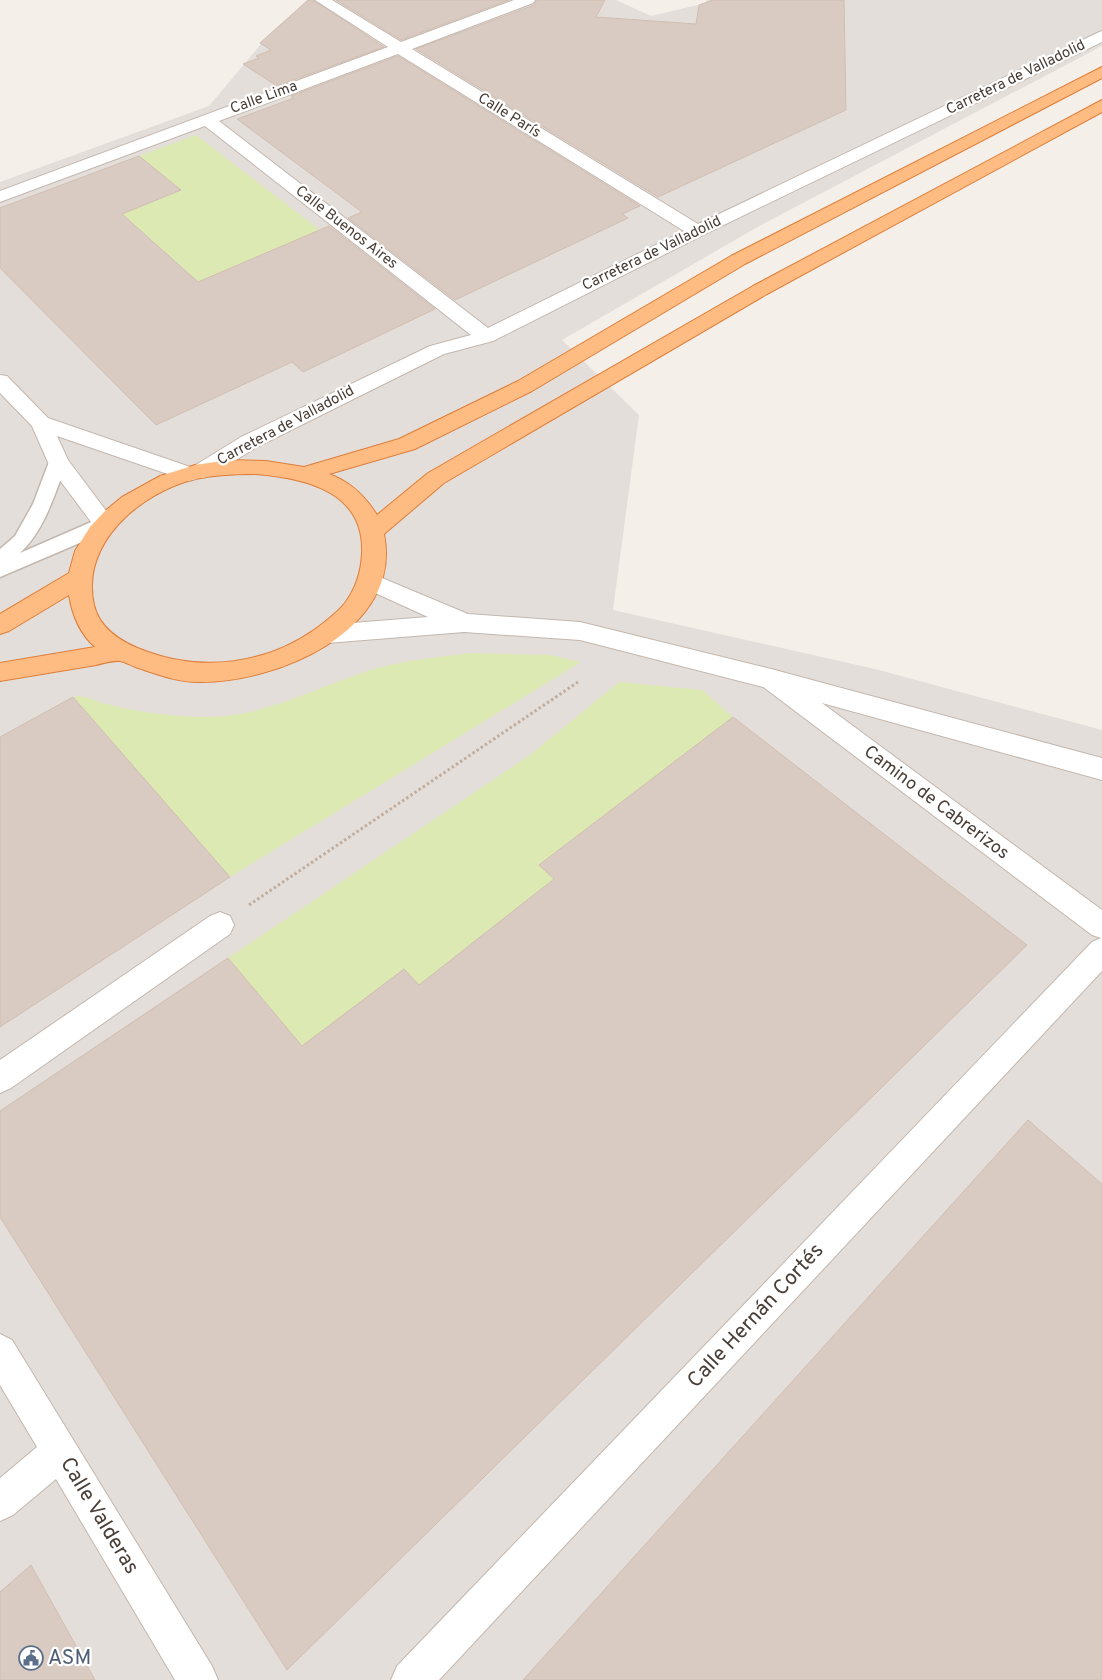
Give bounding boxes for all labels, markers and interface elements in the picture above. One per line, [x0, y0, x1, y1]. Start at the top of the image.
street label: Carretera de Valladolid [943, 36, 1089, 120]
street label: Calle Lima [228, 77, 300, 119]
street label: Calle París [474, 89, 544, 143]
street label: Calle Buenos Aires [291, 182, 401, 274]
street label: Carretera de Valladolid [579, 212, 725, 296]
street label: Carretera de Valladolid [214, 382, 358, 470]
street label: Camino de Cabrerizos [859, 741, 1013, 865]
street label: Calle Hernán Cortés [682, 1238, 830, 1394]
street label: Calle Valderas [53, 1453, 145, 1579]
public building icon: ASM [18, 1645, 44, 1671]
place label: ASM [48, 1645, 91, 1672]

